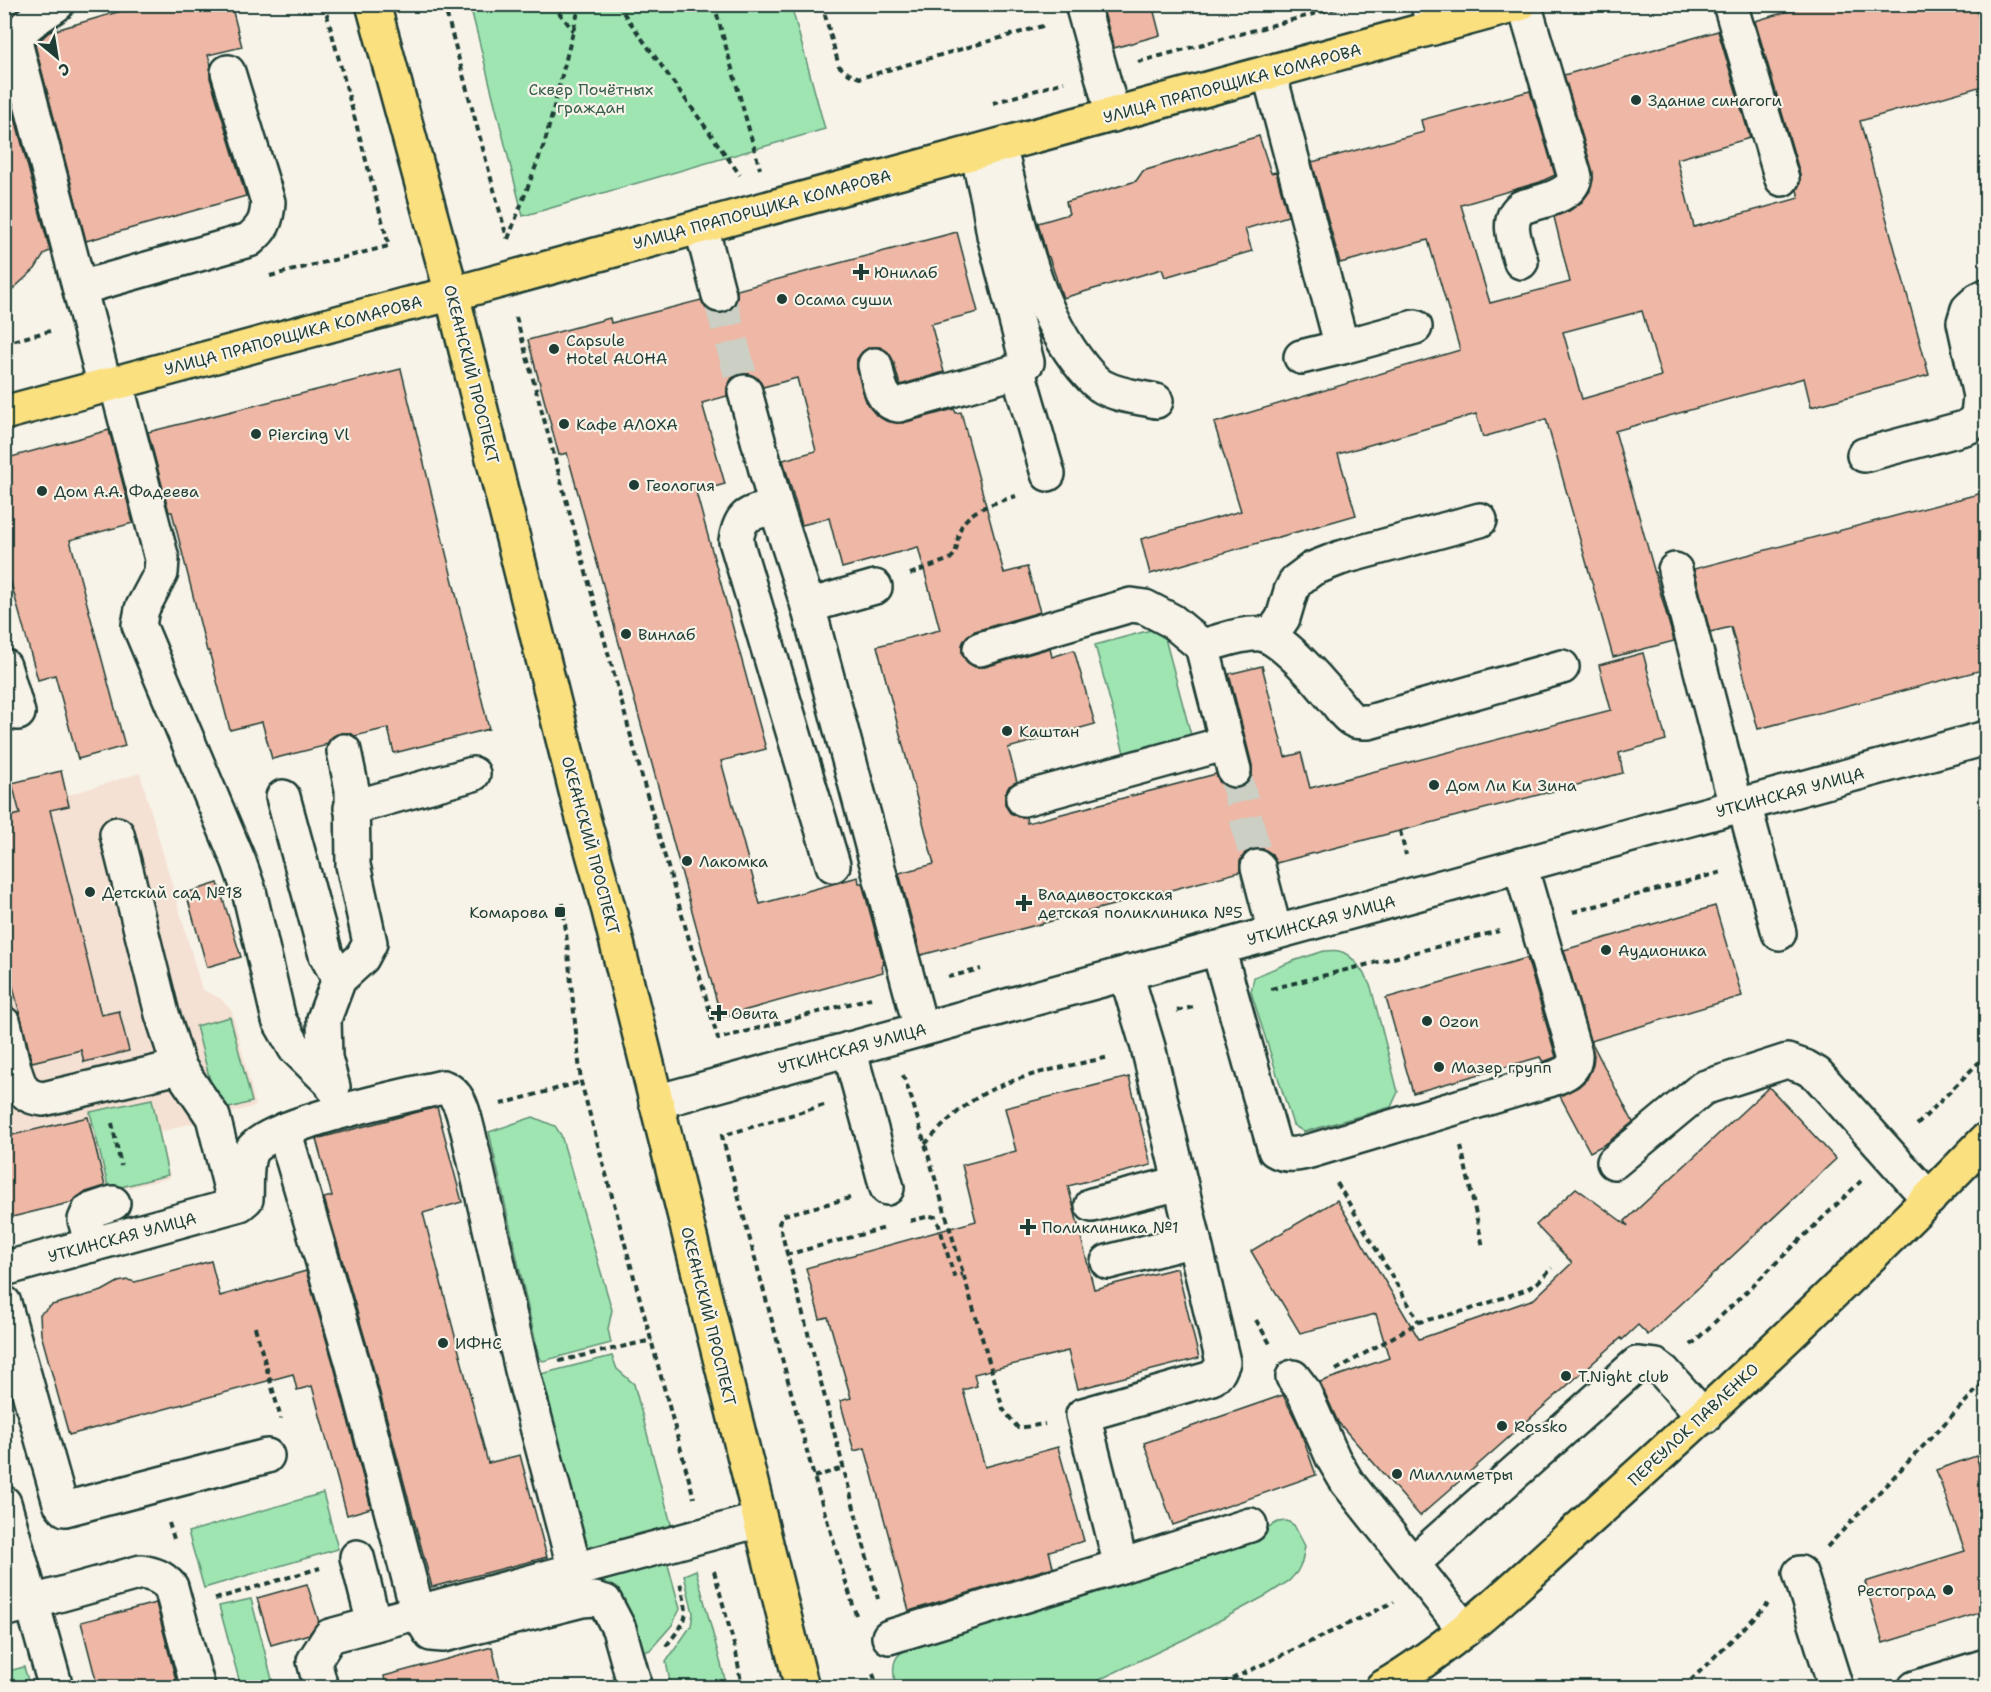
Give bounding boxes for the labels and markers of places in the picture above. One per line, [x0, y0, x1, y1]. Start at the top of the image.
place label: Здание синагоги [1648, 90, 1782, 111]
marker: Здание синагоги [1629, 93, 1643, 107]
place label: Юнилаб [874, 262, 938, 283]
marker: Юнилаб [852, 263, 870, 281]
place label: Осама суши [794, 289, 892, 310]
marker: Осама суши [775, 292, 789, 306]
place label: Capsule Hotel ALOHA [566, 330, 667, 369]
marker: Capsule Hotel ALOHA [547, 342, 561, 356]
place label: Кафе АЛОХА [576, 414, 678, 435]
marker: Кафе АЛОХА [557, 417, 571, 431]
place label: Piercing Vl [268, 424, 350, 445]
marker: Piercing Vl [249, 427, 263, 441]
place label: Геология [646, 475, 715, 496]
marker: Геология [627, 478, 641, 492]
place label: Дом А.А. Фадеева [54, 481, 199, 502]
marker: Дом А.А. Фадеева [35, 484, 49, 498]
place label: Винлаб [638, 624, 696, 645]
marker: Винлаб [619, 627, 633, 641]
place label: Каштан [1019, 721, 1079, 742]
marker: Каштан [1000, 724, 1014, 738]
place label: Дом Ли Ки Зина [1446, 775, 1577, 796]
marker: Дом Ли Ки Зина [1427, 778, 1441, 792]
place label: Лакомка [699, 851, 768, 872]
marker: Лакомка [680, 854, 694, 868]
place label: Детский сад №18 [102, 882, 243, 903]
place label: Владивостокская детская поликлиника №5 [1038, 884, 1243, 923]
marker: Детский сад №18 [83, 885, 97, 899]
marker: Владивостокская детская поликлиника №5 [1015, 894, 1033, 912]
place label: Комарова [469, 902, 548, 923]
marker: Комарова [553, 905, 567, 919]
place label: Аудионика [1618, 940, 1707, 961]
marker: Аудионика [1599, 943, 1613, 957]
place label: Овита [731, 1003, 778, 1024]
marker: Овита [712, 1006, 726, 1020]
place label: Ozon [1439, 1011, 1479, 1032]
marker: Ozon [1420, 1014, 1434, 1028]
place label: Мазер групп [1451, 1057, 1552, 1078]
marker: Мазер групп [1432, 1060, 1446, 1074]
place label: Поликлиника №1 [1042, 1217, 1179, 1238]
marker: Поликлиника №1 [1019, 1218, 1037, 1236]
place label: ИФНС [455, 1333, 502, 1354]
marker: ИФНС [436, 1336, 450, 1350]
place label: T.Night club [1578, 1366, 1669, 1387]
marker: T.Night club [1559, 1369, 1573, 1383]
place label: Rossko [1514, 1416, 1567, 1437]
marker: Rossko [1495, 1419, 1509, 1433]
place label: Миллиметры [1409, 1464, 1513, 1485]
marker: Миллиметры [1390, 1467, 1404, 1481]
place label: Рестоград [1857, 1580, 1936, 1601]
marker: Рестоград [1941, 1583, 1955, 1597]

